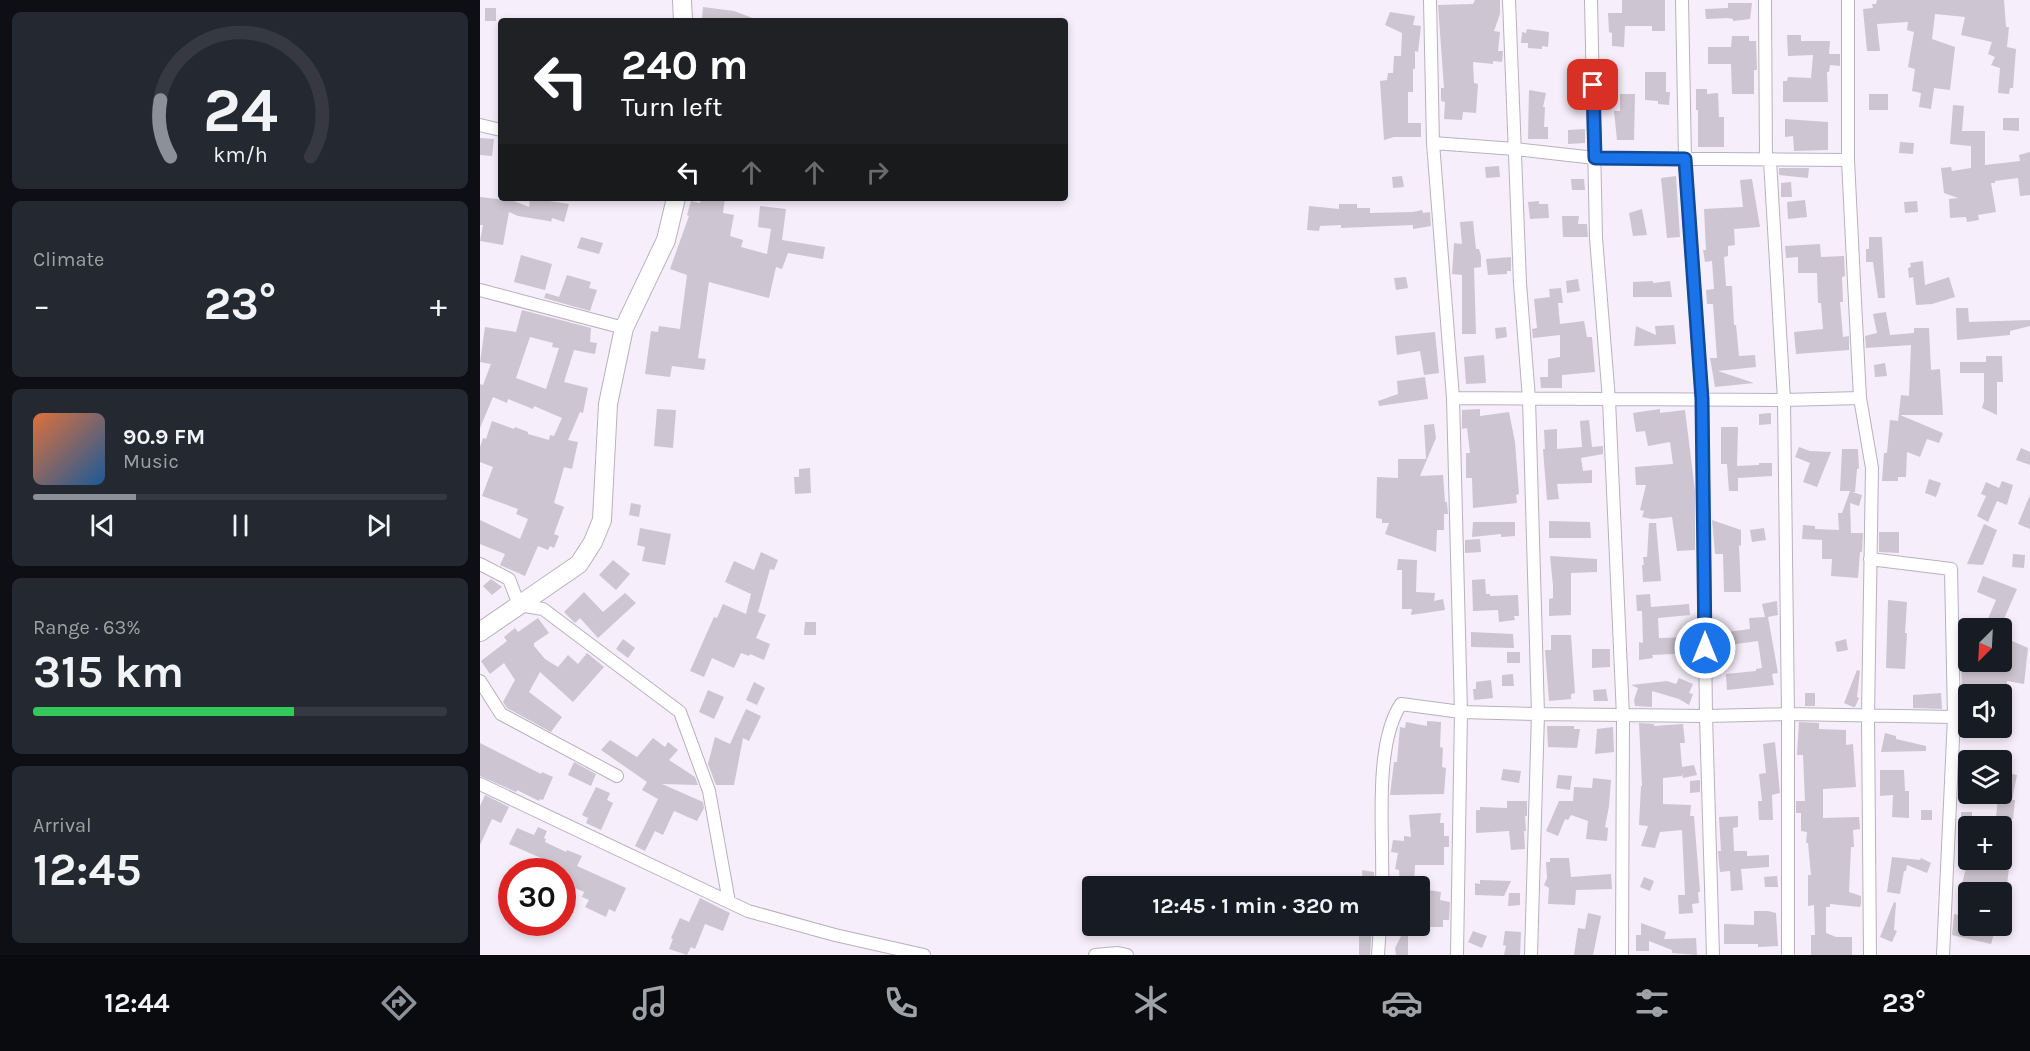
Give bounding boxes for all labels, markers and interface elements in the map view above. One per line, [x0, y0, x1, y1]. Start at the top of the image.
text: 240 m [621, 40, 748, 90]
icon: left [522, 42, 600, 120]
pin [1567, 59, 1618, 110]
icon: arrive [1576, 68, 1609, 101]
text: 24 [203, 74, 277, 147]
text: Turn left [621, 91, 722, 123]
text: km/h [213, 143, 267, 168]
icon: left [672, 156, 705, 189]
icon: ahead [735, 156, 768, 189]
icon: ahead [798, 156, 831, 189]
icon: right [861, 156, 894, 189]
text: Climate [33, 248, 104, 271]
text: 23° [204, 278, 276, 330]
text: − [33, 286, 50, 324]
text: + [430, 286, 447, 324]
text: 90.9 FM [123, 424, 205, 450]
text: Music [123, 450, 179, 473]
icon: previous [86, 509, 119, 542]
icon: pause [224, 509, 257, 542]
icon: next [362, 509, 395, 542]
text: Range · 63% [33, 616, 141, 639]
position arrow [1673, 616, 1737, 680]
north arrow [1958, 618, 2012, 672]
map controls [1958, 618, 2012, 936]
text: 315 km [33, 646, 184, 698]
button: sound [1958, 684, 2012, 738]
button: layers [1958, 750, 2012, 804]
text: Arrival [33, 814, 92, 837]
button: + [1958, 816, 2012, 870]
text: 12:45 [33, 844, 141, 896]
speed limit sign: 30 [498, 858, 576, 936]
button: − [1958, 882, 2012, 936]
text: 12:45 · 1 min · 320 m [1152, 893, 1360, 919]
icon: directions [378, 982, 420, 1024]
icon: music [629, 982, 671, 1024]
icon: phone [880, 982, 922, 1024]
icon: climate [1130, 982, 1172, 1024]
icon: car [1381, 982, 1423, 1024]
icon: filters [1631, 982, 1673, 1024]
text: 12:44 [104, 987, 170, 1019]
text: 23° [1882, 987, 1926, 1019]

